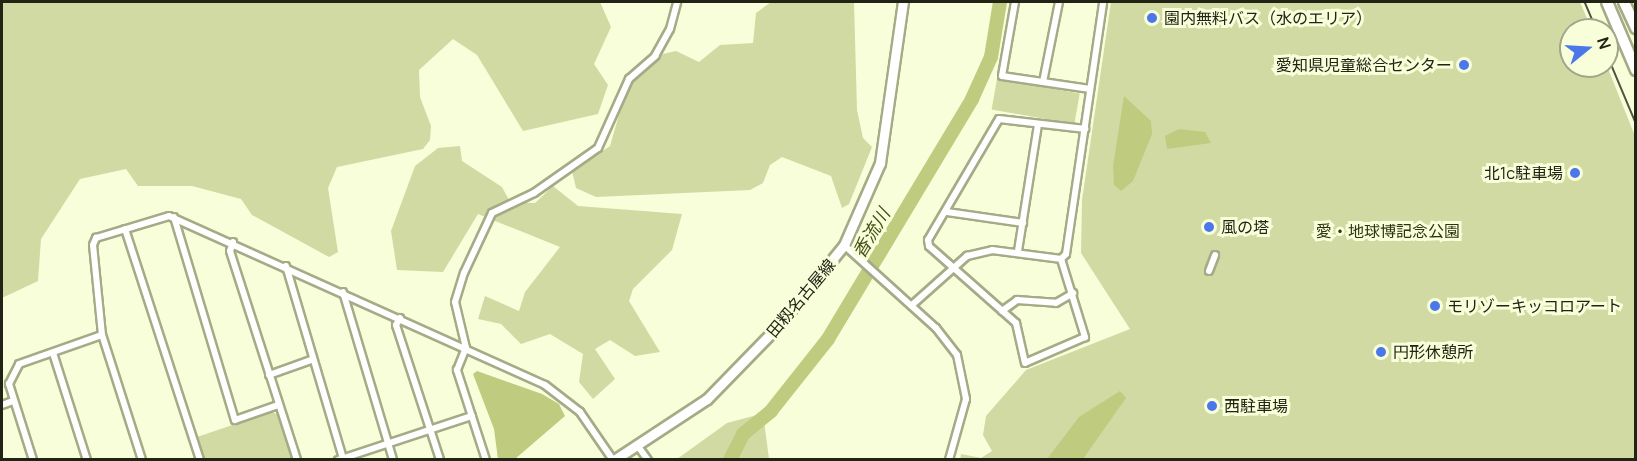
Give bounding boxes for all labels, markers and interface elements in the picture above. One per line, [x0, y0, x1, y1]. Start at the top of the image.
place label: 園内無料バス（水のエリア） [1164, 8, 1372, 28]
marker: 園内無料バス（水のエリア） [1145, 11, 1159, 25]
north arrow [1559, 18, 1619, 78]
text: N [1592, 34, 1616, 52]
place label: 愛知県児童総合センター [1276, 55, 1452, 75]
marker: 愛知県児童総合センター [1457, 58, 1471, 72]
place label: 北1c駐車場 [1484, 163, 1563, 183]
marker: 北1c駐車場 [1568, 166, 1582, 180]
water label: 香流川 [848, 204, 894, 262]
place label: 風の塔 [1221, 217, 1269, 237]
marker: 風の塔 [1202, 220, 1216, 234]
park label: 愛・地球博記念公園 [1316, 221, 1460, 241]
street label: 田籾名古屋線 [763, 255, 839, 341]
place label: モリゾーキッコロアート [1447, 296, 1622, 316]
marker: モリゾーキッコロアート [1428, 299, 1442, 313]
place label: 円形休憩所 [1393, 342, 1473, 362]
marker: 円形休憩所 [1374, 345, 1388, 359]
place label: 西駐車場 [1224, 396, 1288, 416]
marker: 西駐車場 [1205, 399, 1219, 413]

